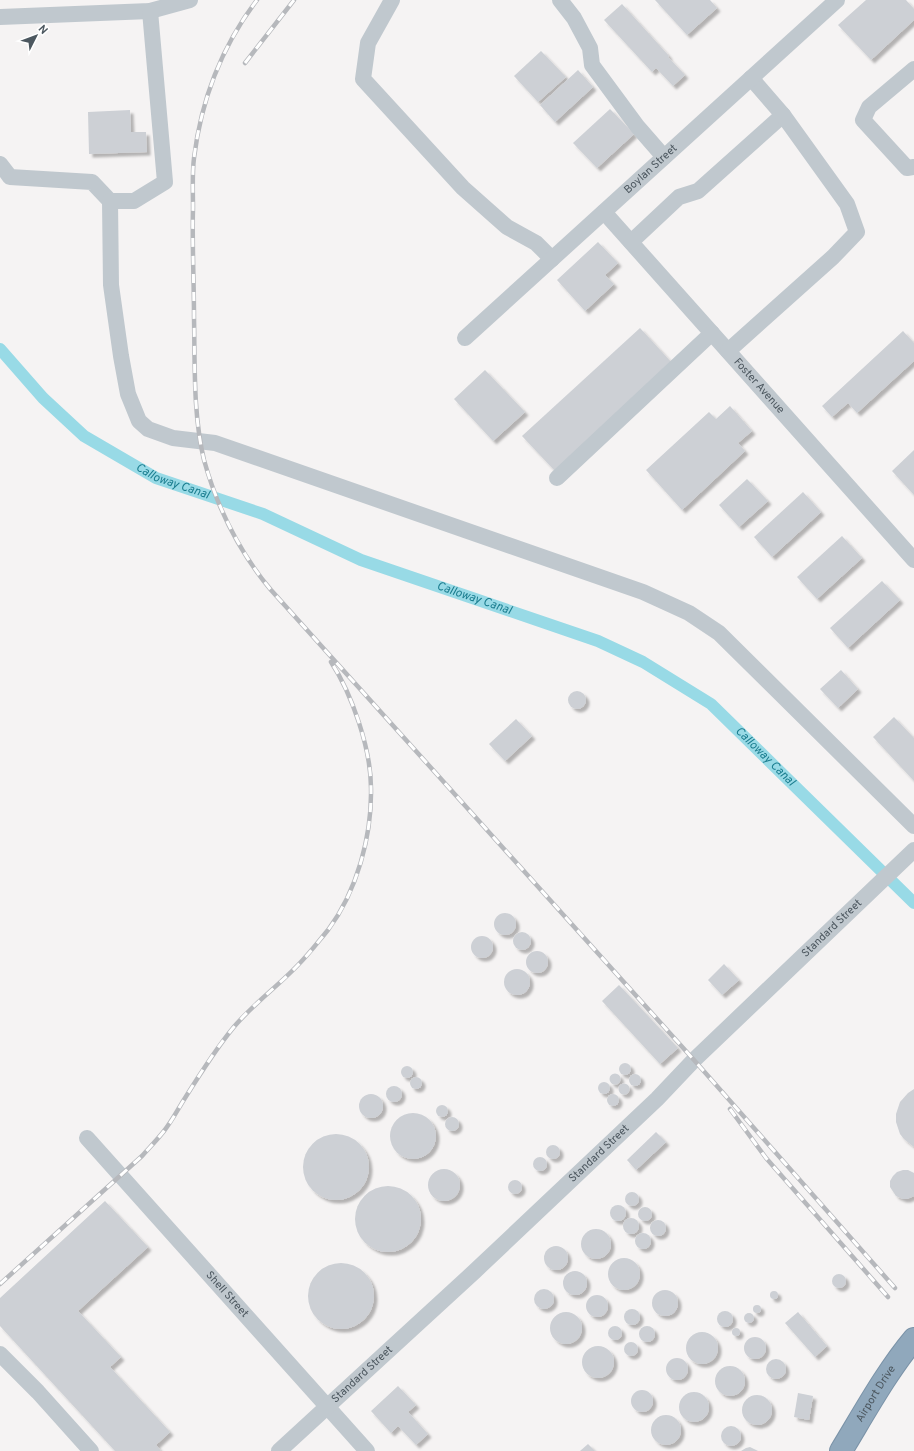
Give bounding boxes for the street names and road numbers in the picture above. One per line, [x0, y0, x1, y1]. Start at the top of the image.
street label: Boylan Street [621, 141, 680, 197]
street label: Foster Avenue [731, 355, 787, 417]
street label: Standard Street [799, 896, 865, 960]
street label: Standard Street [566, 1122, 632, 1186]
street label: Shell Street [203, 1268, 251, 1321]
street label: Standard Street [329, 1343, 396, 1406]
street label: Airport Drive [853, 1363, 899, 1425]

